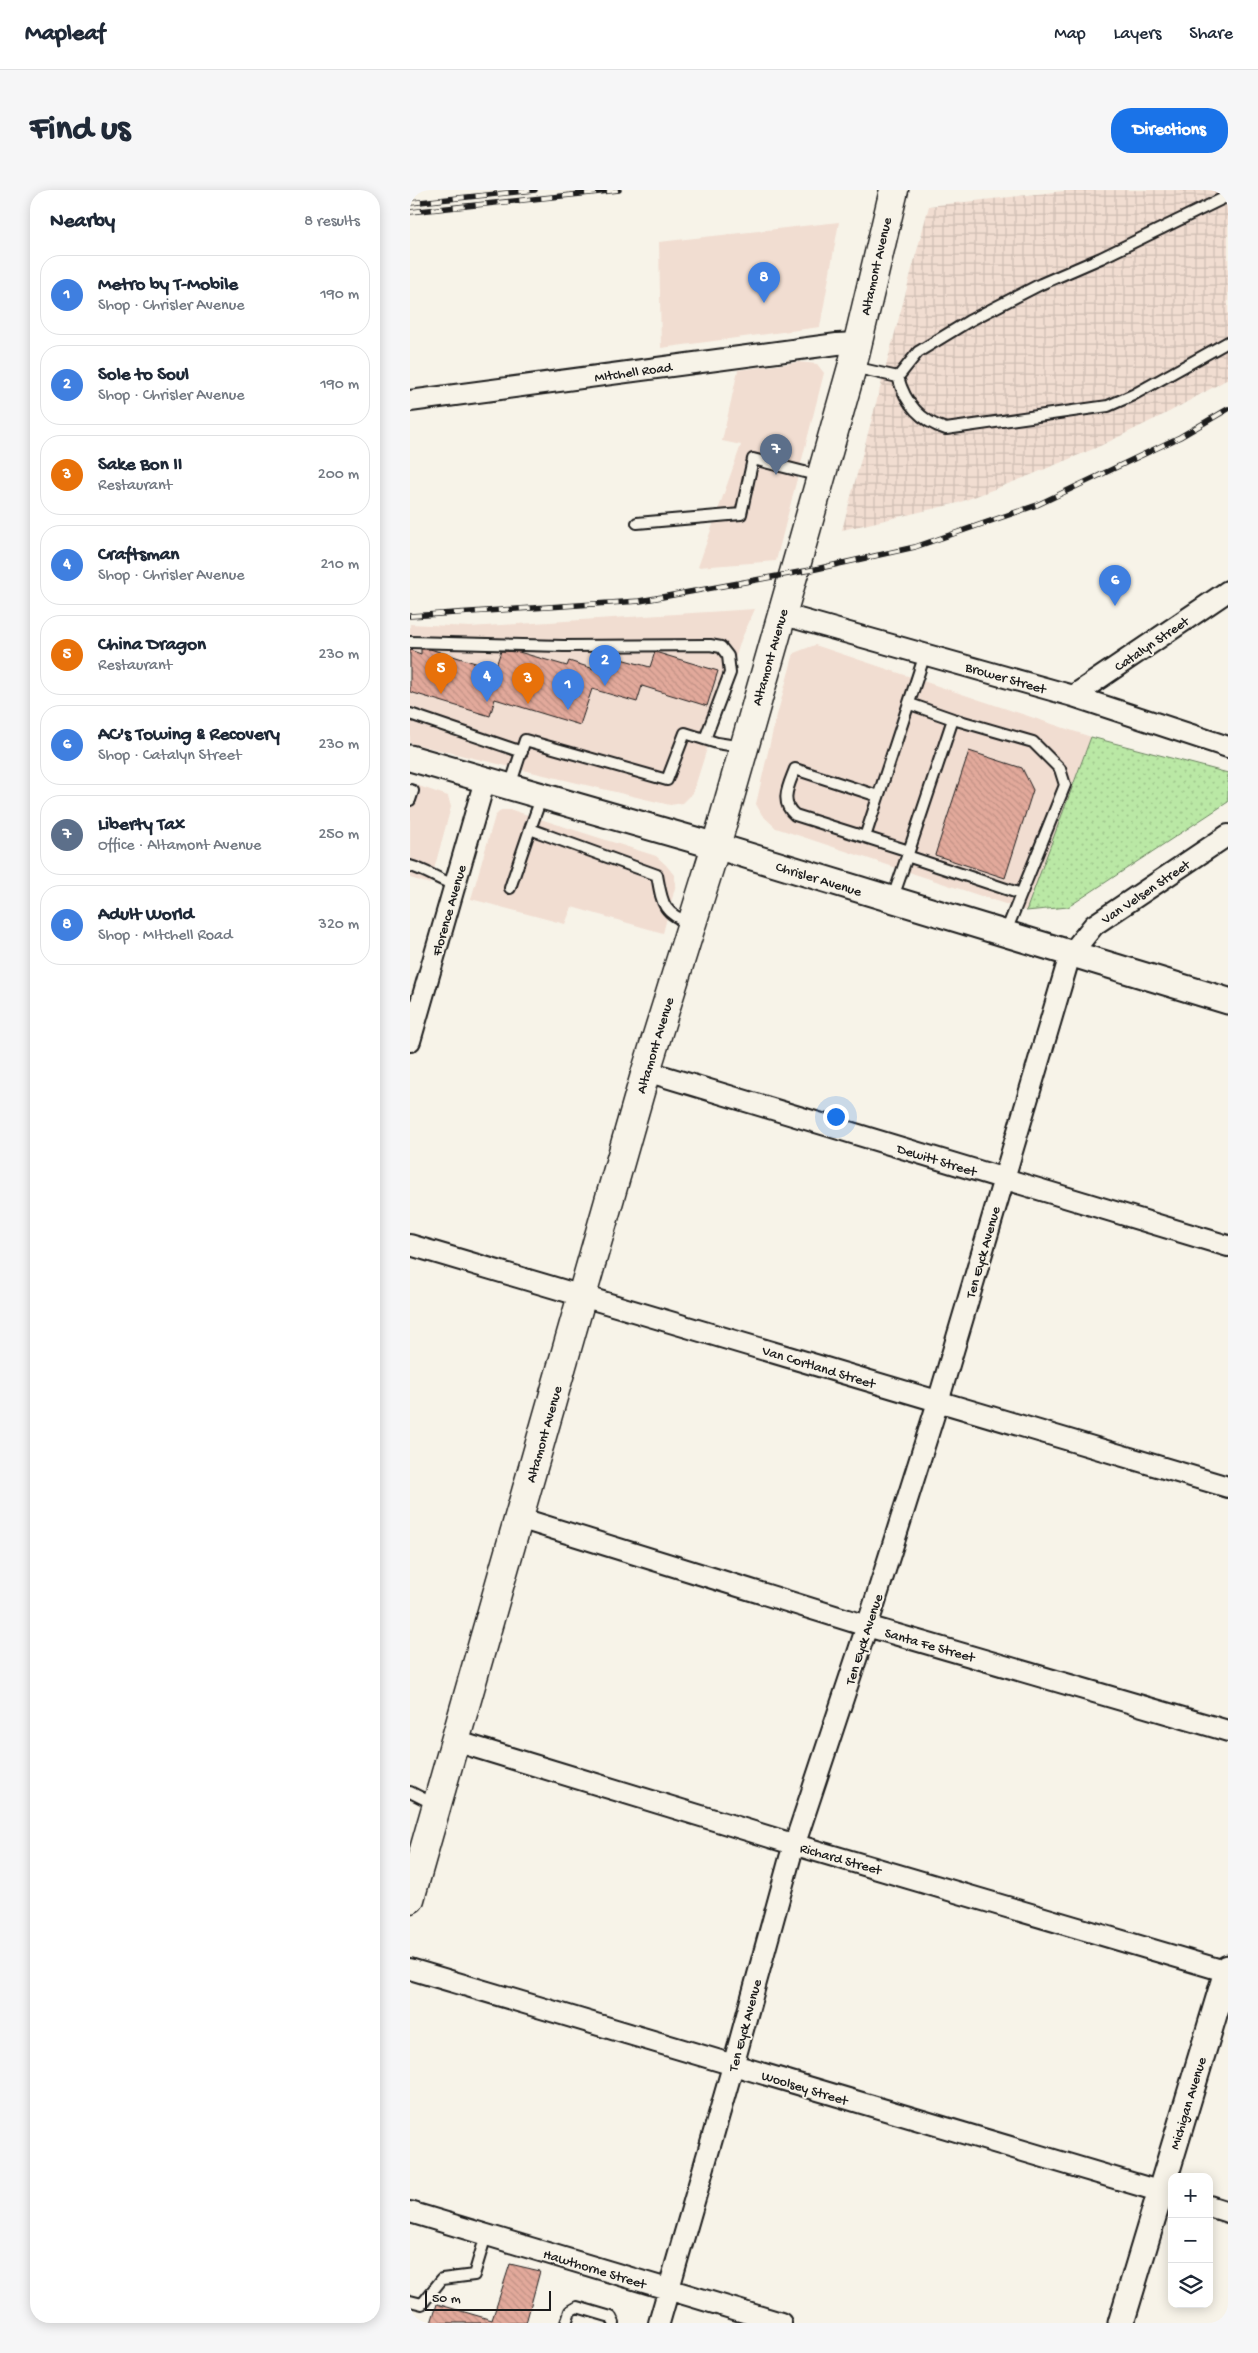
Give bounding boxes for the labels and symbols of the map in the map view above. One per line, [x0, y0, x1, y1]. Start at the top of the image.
street label: Altamont Avenue [858, 215, 897, 317]
pin: 8 [748, 262, 780, 303]
street label: MItchell Road [593, 359, 675, 387]
pin: 7 [760, 434, 792, 475]
pin: 6 [1099, 565, 1131, 606]
street label: Altamont Avenue [749, 607, 794, 708]
street label: Catalyn Street [1112, 613, 1194, 676]
pin: 2 [589, 645, 621, 686]
pin: 5 [425, 653, 457, 694]
street label: Brower Street [962, 660, 1049, 699]
pin: 4 [471, 661, 503, 702]
pin: 3 [512, 663, 544, 704]
pin: 1 [552, 669, 584, 710]
street label: Van Velsen Street [1098, 856, 1195, 930]
street label: Chrisler Avenue [773, 859, 864, 902]
street label: Florence Avenue [429, 863, 472, 959]
street label: Altamont Avenue [634, 995, 679, 1096]
your location [823, 1104, 849, 1130]
street label: Dewitt Street [893, 1141, 979, 1182]
street label: Ten Eyck Avenue [963, 1204, 1006, 1301]
street label: Van Cortland Street [759, 1343, 878, 1394]
street label: Altamont Avenue [523, 1384, 568, 1485]
street label: Ten Eyck Avenue [842, 1591, 888, 1688]
street label: Santa Fe Street [882, 1625, 977, 1668]
street label: Richard Street [797, 1841, 884, 1881]
street label: Ten Eyck Avenue [726, 1977, 767, 2075]
street label: Michigan Avenue [1167, 2055, 1212, 2152]
street label: Woolsey Street [759, 2068, 851, 2111]
street label: Hawthorne Street [541, 2247, 649, 2294]
scale bar [425, 2288, 551, 2311]

